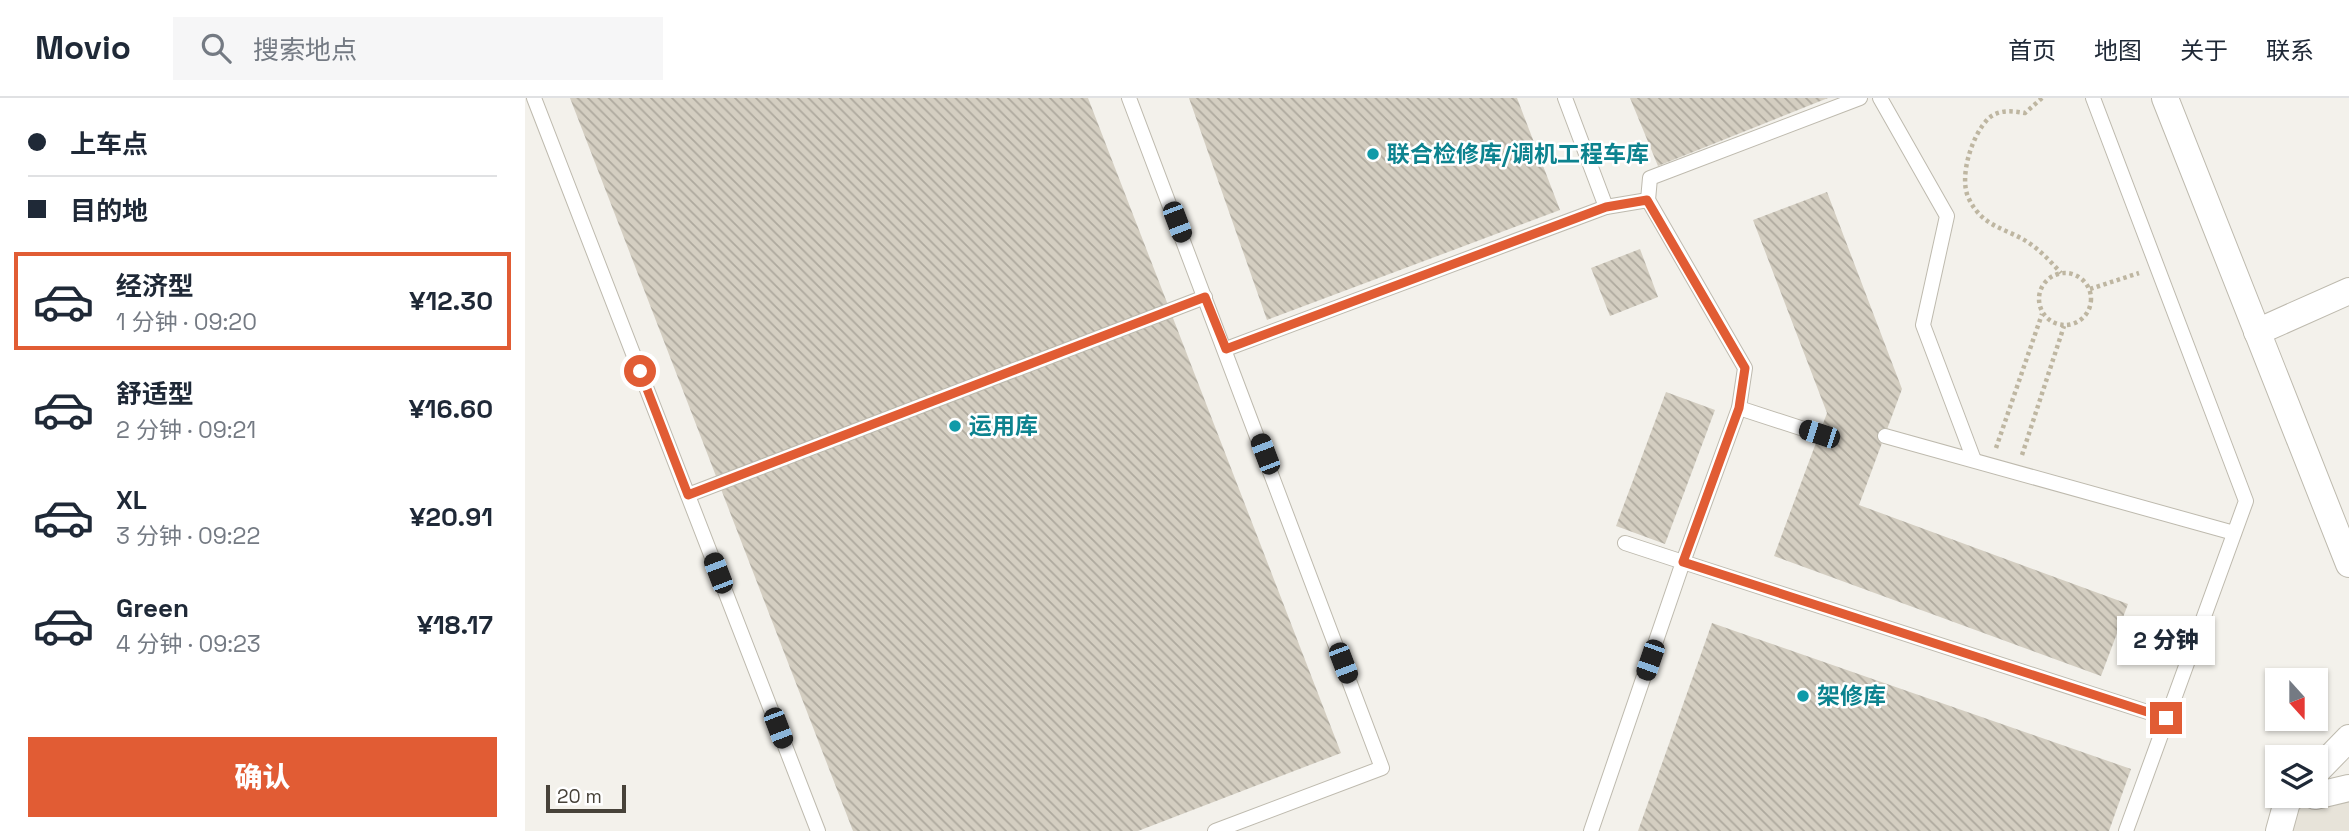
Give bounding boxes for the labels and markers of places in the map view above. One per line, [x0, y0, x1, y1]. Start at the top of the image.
place label: 联合检修库/调机工程车库 [1387, 139, 1649, 169]
marker: 联合检修库/调机工程车库 [1365, 146, 1381, 162]
place label: 运用库 [969, 411, 1038, 441]
marker: 运用库 [947, 418, 963, 434]
place label: 架修库 [1817, 681, 1886, 711]
marker: 架修库 [1795, 688, 1811, 704]

